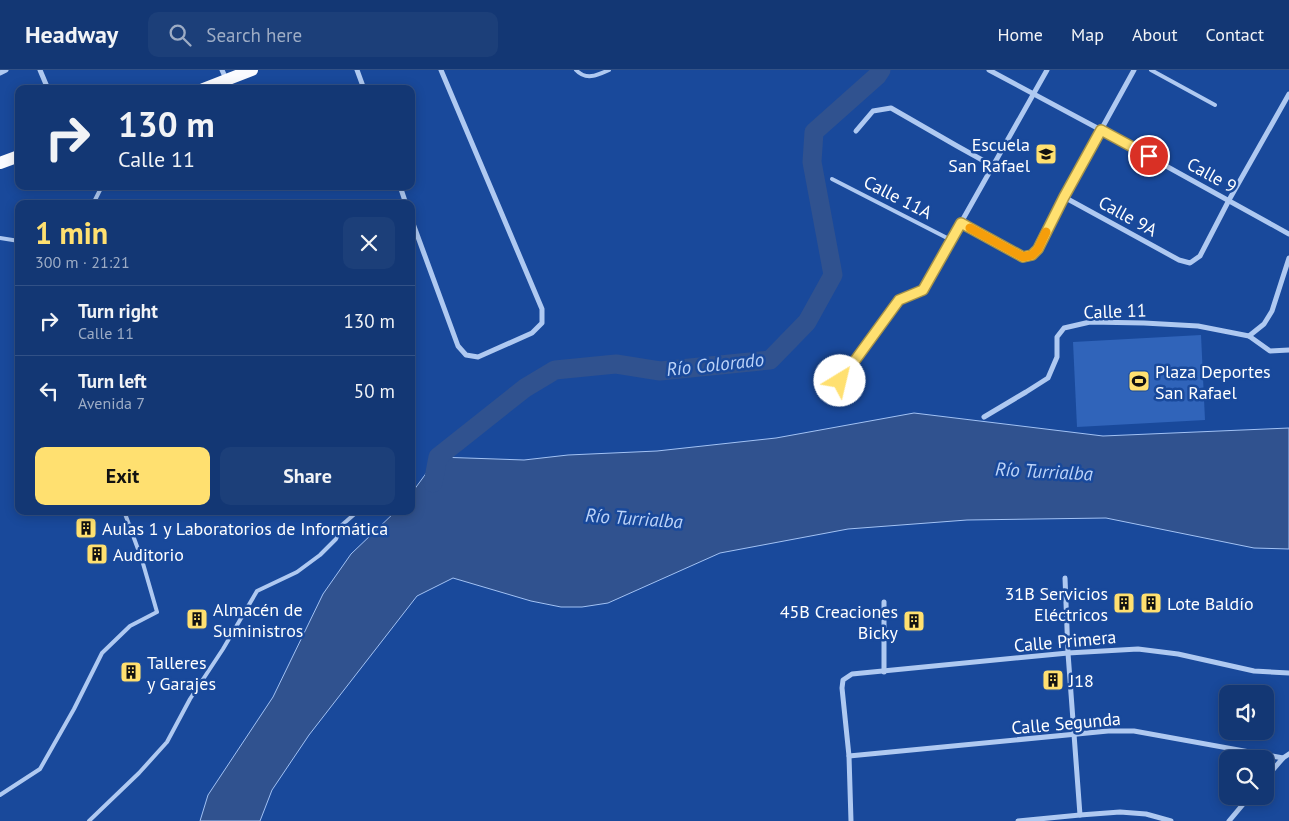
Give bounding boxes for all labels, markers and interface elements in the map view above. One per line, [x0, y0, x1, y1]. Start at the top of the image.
search box [148, 12, 498, 57]
text: Headway [25, 19, 118, 50]
icon: search [166, 21, 194, 49]
text: Search here [206, 23, 302, 47]
text: Home [997, 23, 1043, 46]
text: Map [1071, 23, 1104, 46]
text: About [1132, 23, 1178, 46]
text: Contact [1206, 23, 1264, 46]
text: 130 m [118, 101, 215, 147]
icon: right [35, 105, 100, 170]
place label: Escuela San Rafael [948, 133, 1031, 177]
pin [1128, 135, 1170, 177]
school or university icon: Escuela San Rafael [1034, 142, 1058, 166]
icon: arrive [1135, 142, 1163, 170]
text: Calle 11 [118, 145, 195, 173]
street label: Calle 9 [1183, 152, 1241, 198]
street label: Calle 11A [860, 170, 936, 224]
street label: Calle 9A [1095, 190, 1162, 242]
text: 1 min [35, 213, 108, 252]
button: close [343, 217, 395, 269]
text: 300 m · 21:21 [35, 252, 130, 272]
street label: Calle 11 [1083, 298, 1147, 324]
text: Turn right [78, 299, 158, 323]
icon: right [35, 307, 63, 335]
text: 130 m [343, 309, 395, 333]
text: Calle 11 [78, 323, 134, 343]
water label: Río Colorado [665, 347, 765, 381]
position arrow [813, 354, 865, 406]
place label: Plaza Deportes San Rafael [1155, 360, 1271, 404]
text: Turn left [78, 369, 147, 393]
sports icon: Plaza Deportes San Rafael [1127, 369, 1151, 393]
icon: left [35, 377, 63, 405]
text: 50 m [354, 379, 395, 403]
text: Avenida 7 [78, 393, 145, 413]
button: Exit [35, 447, 210, 505]
button: Share [220, 447, 395, 505]
water label: Río Turrialba [994, 456, 1094, 486]
water label: Río Turrialba [584, 503, 684, 533]
building icon: Aulas 1 y Laboratorios de Informática [74, 516, 98, 540]
place label: Aulas 1 y Laboratorios de Informática [102, 517, 388, 540]
building icon: Auditorio [85, 542, 109, 566]
place label: Auditorio [113, 543, 184, 566]
place label: 31B Servicios Eléctricos [1005, 582, 1108, 626]
building icon: 31B Servicios Eléctricos [1112, 591, 1136, 615]
building icon: Lote Baldío [1139, 591, 1163, 615]
place label: Lote Baldío [1167, 592, 1254, 615]
place label: Almacén de Suministros [213, 598, 303, 642]
place label: 45B Creaciones Bicky [780, 600, 899, 644]
building icon: Almacén de Suministros [185, 607, 209, 631]
building icon: 45B Creaciones Bicky [902, 609, 926, 633]
street label: Calle Primera [1013, 625, 1117, 657]
place label: Talleres y Garajes [147, 651, 216, 695]
building icon: Talleres y Garajes [119, 660, 143, 684]
building icon: J18 [1041, 668, 1065, 692]
place label: J18 [1068, 669, 1094, 692]
map controls [1219, 685, 1274, 805]
button: sound [1219, 685, 1274, 740]
street label: Calle Segunda [1010, 707, 1122, 739]
button: search [1219, 750, 1274, 805]

